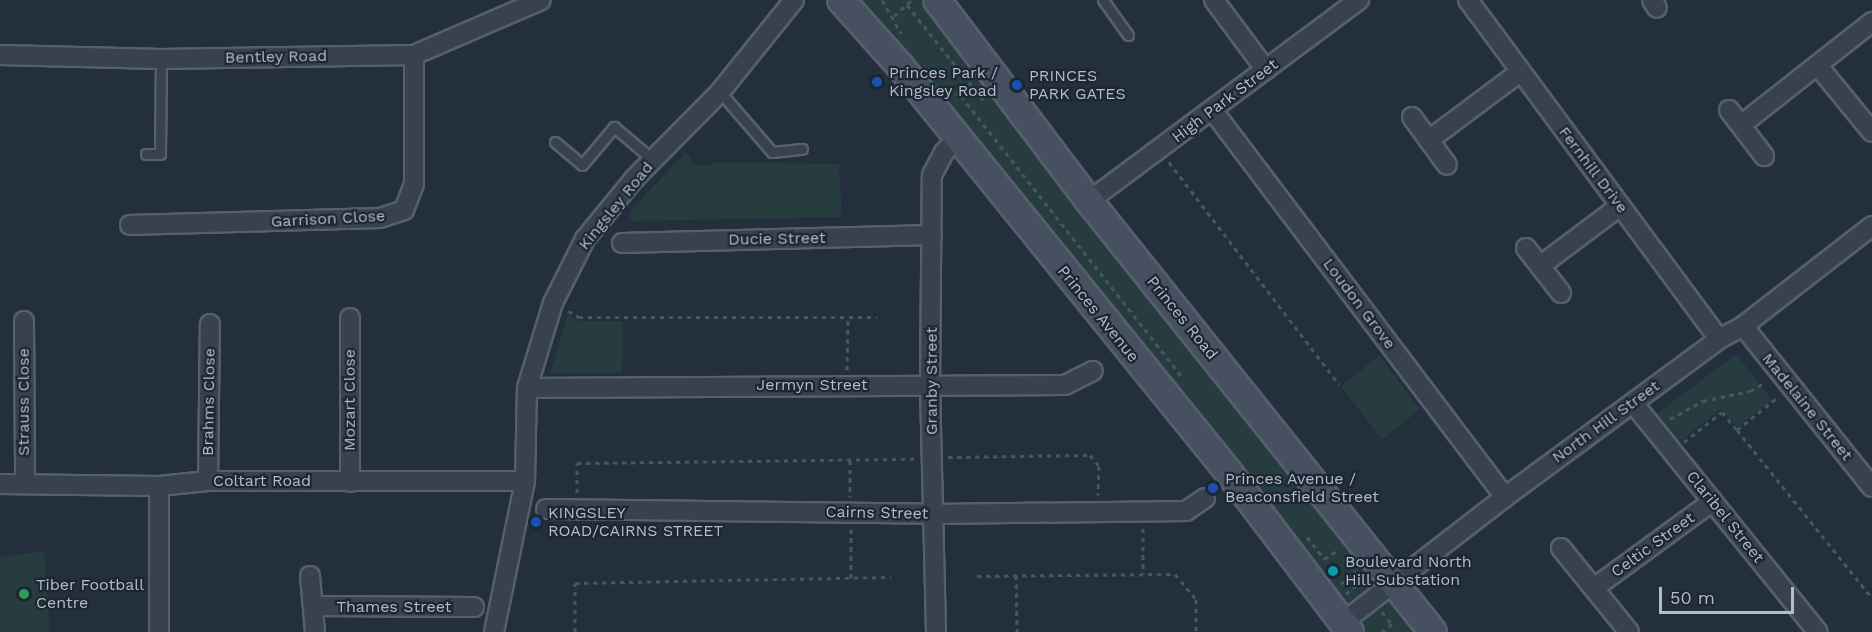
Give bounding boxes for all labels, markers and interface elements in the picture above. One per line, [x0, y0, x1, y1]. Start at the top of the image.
street label: Bentley Road [224, 47, 328, 67]
street label: High Park Street [1168, 55, 1282, 147]
place label: Princes Park / Kingsley Road [889, 63, 998, 101]
place label: PRINCES PARK GATES [1029, 66, 1126, 104]
marker: Princes Park / Kingsley Road [870, 75, 884, 89]
marker: PRINCES PARK GATES [1010, 78, 1024, 92]
street label: Fernhill Drive [1554, 123, 1632, 217]
street label: Kingsley Road [575, 158, 657, 254]
street label: Garrison Close [270, 206, 386, 232]
street label: Ducie Street [728, 229, 826, 249]
street label: Loudon Grove [1319, 255, 1399, 353]
street label: Princes Avenue [1053, 262, 1143, 366]
street label: Princes Road [1143, 272, 1221, 364]
street label: Granby Street [922, 327, 942, 435]
street label: Strauss Close [14, 348, 34, 456]
street label: Brahms Close [198, 348, 220, 456]
street label: Mozart Close [340, 349, 360, 451]
street label: Madelaine Street [1758, 349, 1856, 465]
street label: Jermyn Street [756, 375, 868, 395]
street label: North Hill Street [1548, 376, 1664, 468]
street label: Claribel Street [1682, 467, 1768, 567]
place label: Princes Avenue / Beaconsfield Street [1225, 469, 1379, 507]
street label: Coltart Road [213, 471, 311, 491]
marker: Princes Avenue / Beaconsfield Street [1206, 481, 1220, 495]
place label: KINGSLEY ROAD/CAIRNS STREET [548, 503, 723, 541]
street label: Cairns Street [825, 503, 929, 523]
street label: Celtic Street [1608, 508, 1698, 582]
marker: KINGSLEY ROAD/CAIRNS STREET [529, 515, 543, 529]
place label: Boulevard North Hill Substation [1345, 552, 1472, 590]
marker: Boulevard North Hill Substation [1326, 564, 1340, 578]
place label: Tiber Football Centre [36, 575, 144, 613]
scale bar [1662, 575, 1797, 613]
marker: Tiber Football Centre [17, 587, 31, 601]
text: 50 m [1670, 587, 1715, 608]
street label: Thames Street [337, 597, 451, 617]

